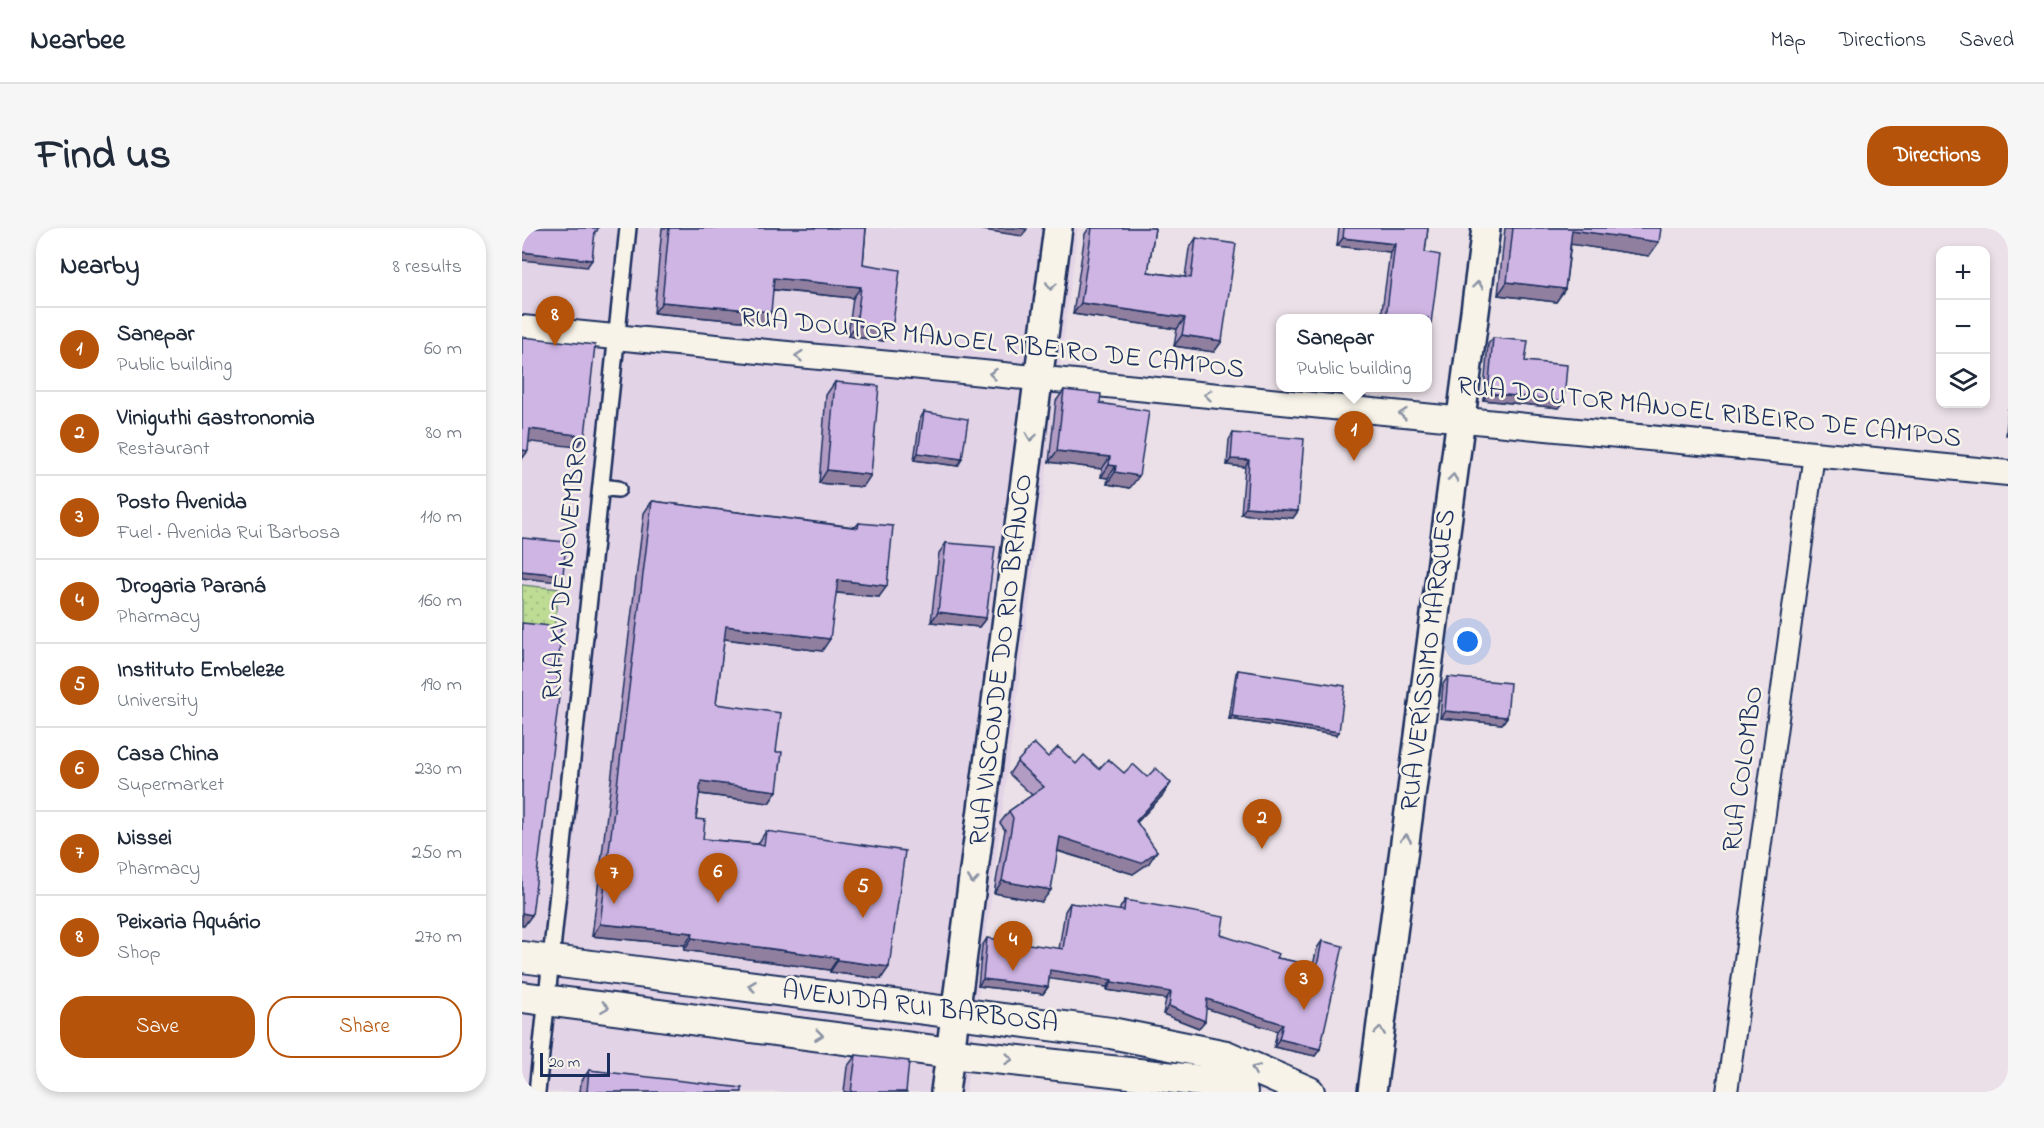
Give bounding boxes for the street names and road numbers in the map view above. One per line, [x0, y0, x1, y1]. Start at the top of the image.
street label: RUA DOUTOR MANOEL RIBEIRO DE CAMPOS [738, 298, 1246, 390]
street label: RUA DOUTOR MANOEL RIBEIRO DE CAMPOS [1455, 367, 1963, 459]
street label: RUA XV DE NOVEMBRO [533, 434, 599, 702]
street label: RUA VISCONDE DO RIO BRANCO [960, 472, 1044, 848]
street label: RUA VERÍSSIMO MARQUES [1391, 507, 1467, 813]
street label: RUA COLOMBO [1713, 684, 1775, 854]
street label: AVENIDA RUI BARBOSA [780, 972, 1060, 1044]

